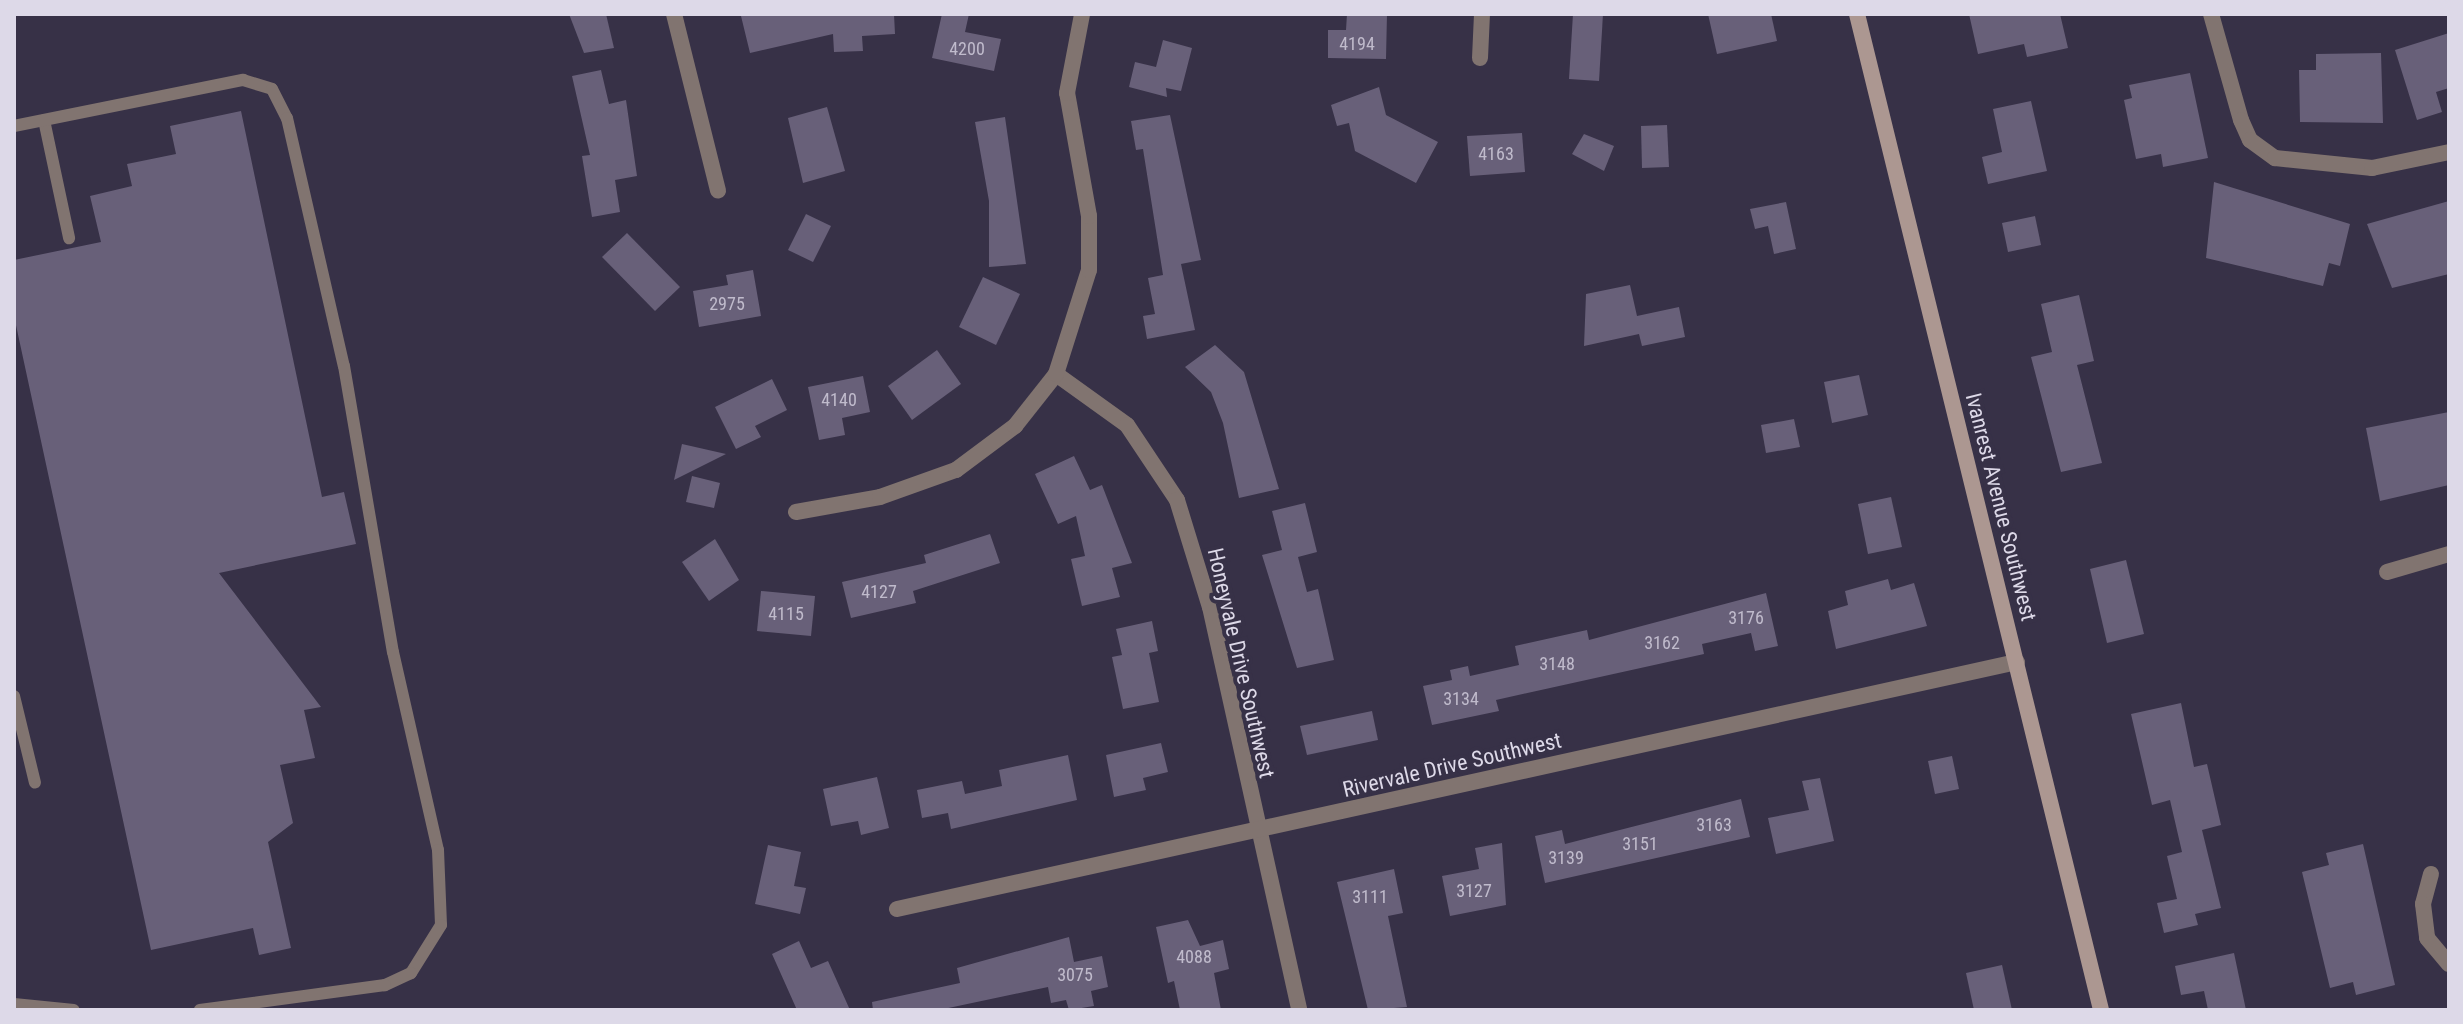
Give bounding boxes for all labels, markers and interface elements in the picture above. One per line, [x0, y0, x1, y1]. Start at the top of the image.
house number: 4194 [1339, 33, 1375, 55]
house number: 4200 [949, 38, 985, 60]
house number: 4163 [1478, 143, 1514, 165]
house number: 2975 [709, 293, 745, 315]
house number: 4140 [821, 389, 857, 411]
street label: Ivanrest Avenue Southwest [1960, 390, 2042, 624]
street label: Honeyvale Drive Southwest [1202, 545, 1280, 781]
house number: 4127 [861, 581, 897, 603]
house number: 4115 [768, 603, 804, 625]
house number: 3176 [1728, 607, 1764, 629]
house number: 3162 [1644, 632, 1680, 654]
house number: 3148 [1539, 653, 1575, 675]
house number: 3134 [1443, 688, 1479, 710]
street label: Rivervale Drive Southwest [1340, 727, 1564, 803]
house number: 3163 [1696, 814, 1732, 836]
house number: 3151 [1622, 833, 1658, 855]
house number: 3139 [1548, 847, 1584, 869]
house number: 3127 [1456, 880, 1492, 902]
house number: 3111 [1352, 886, 1388, 908]
house number: 4088 [1176, 946, 1212, 968]
house number: 3075 [1057, 964, 1093, 986]

